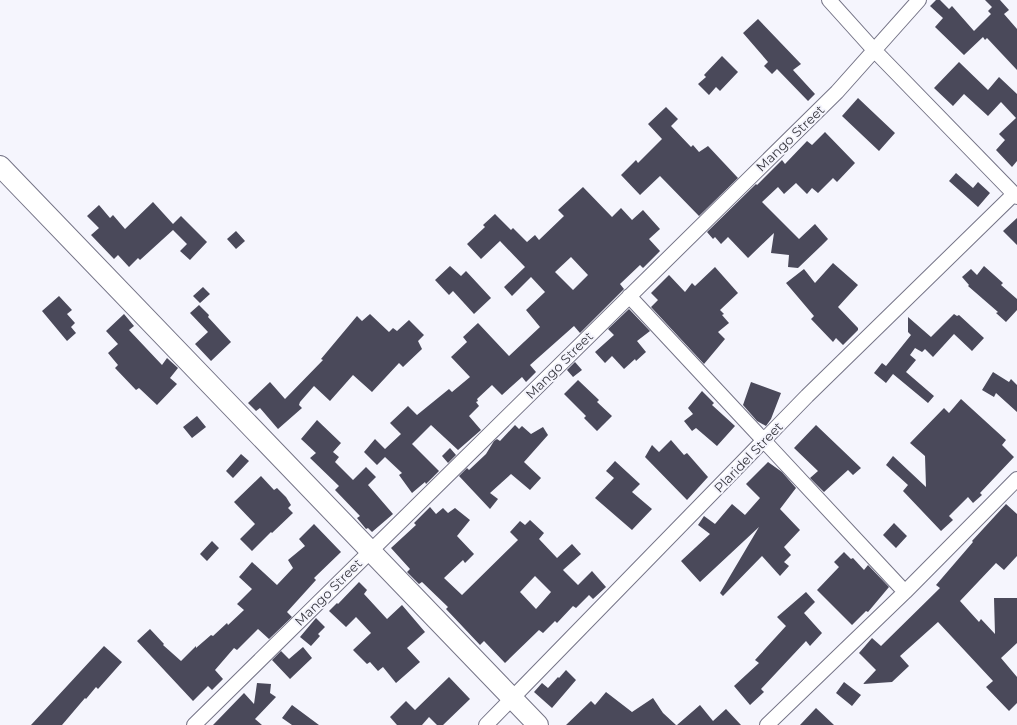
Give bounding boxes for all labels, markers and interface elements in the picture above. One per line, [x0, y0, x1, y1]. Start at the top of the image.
street label: Mango Street [753, 101, 827, 175]
street label: Mango Street [522, 328, 596, 402]
street label: Plaridel Street [710, 418, 786, 496]
street label: Mango Street [291, 555, 365, 629]

